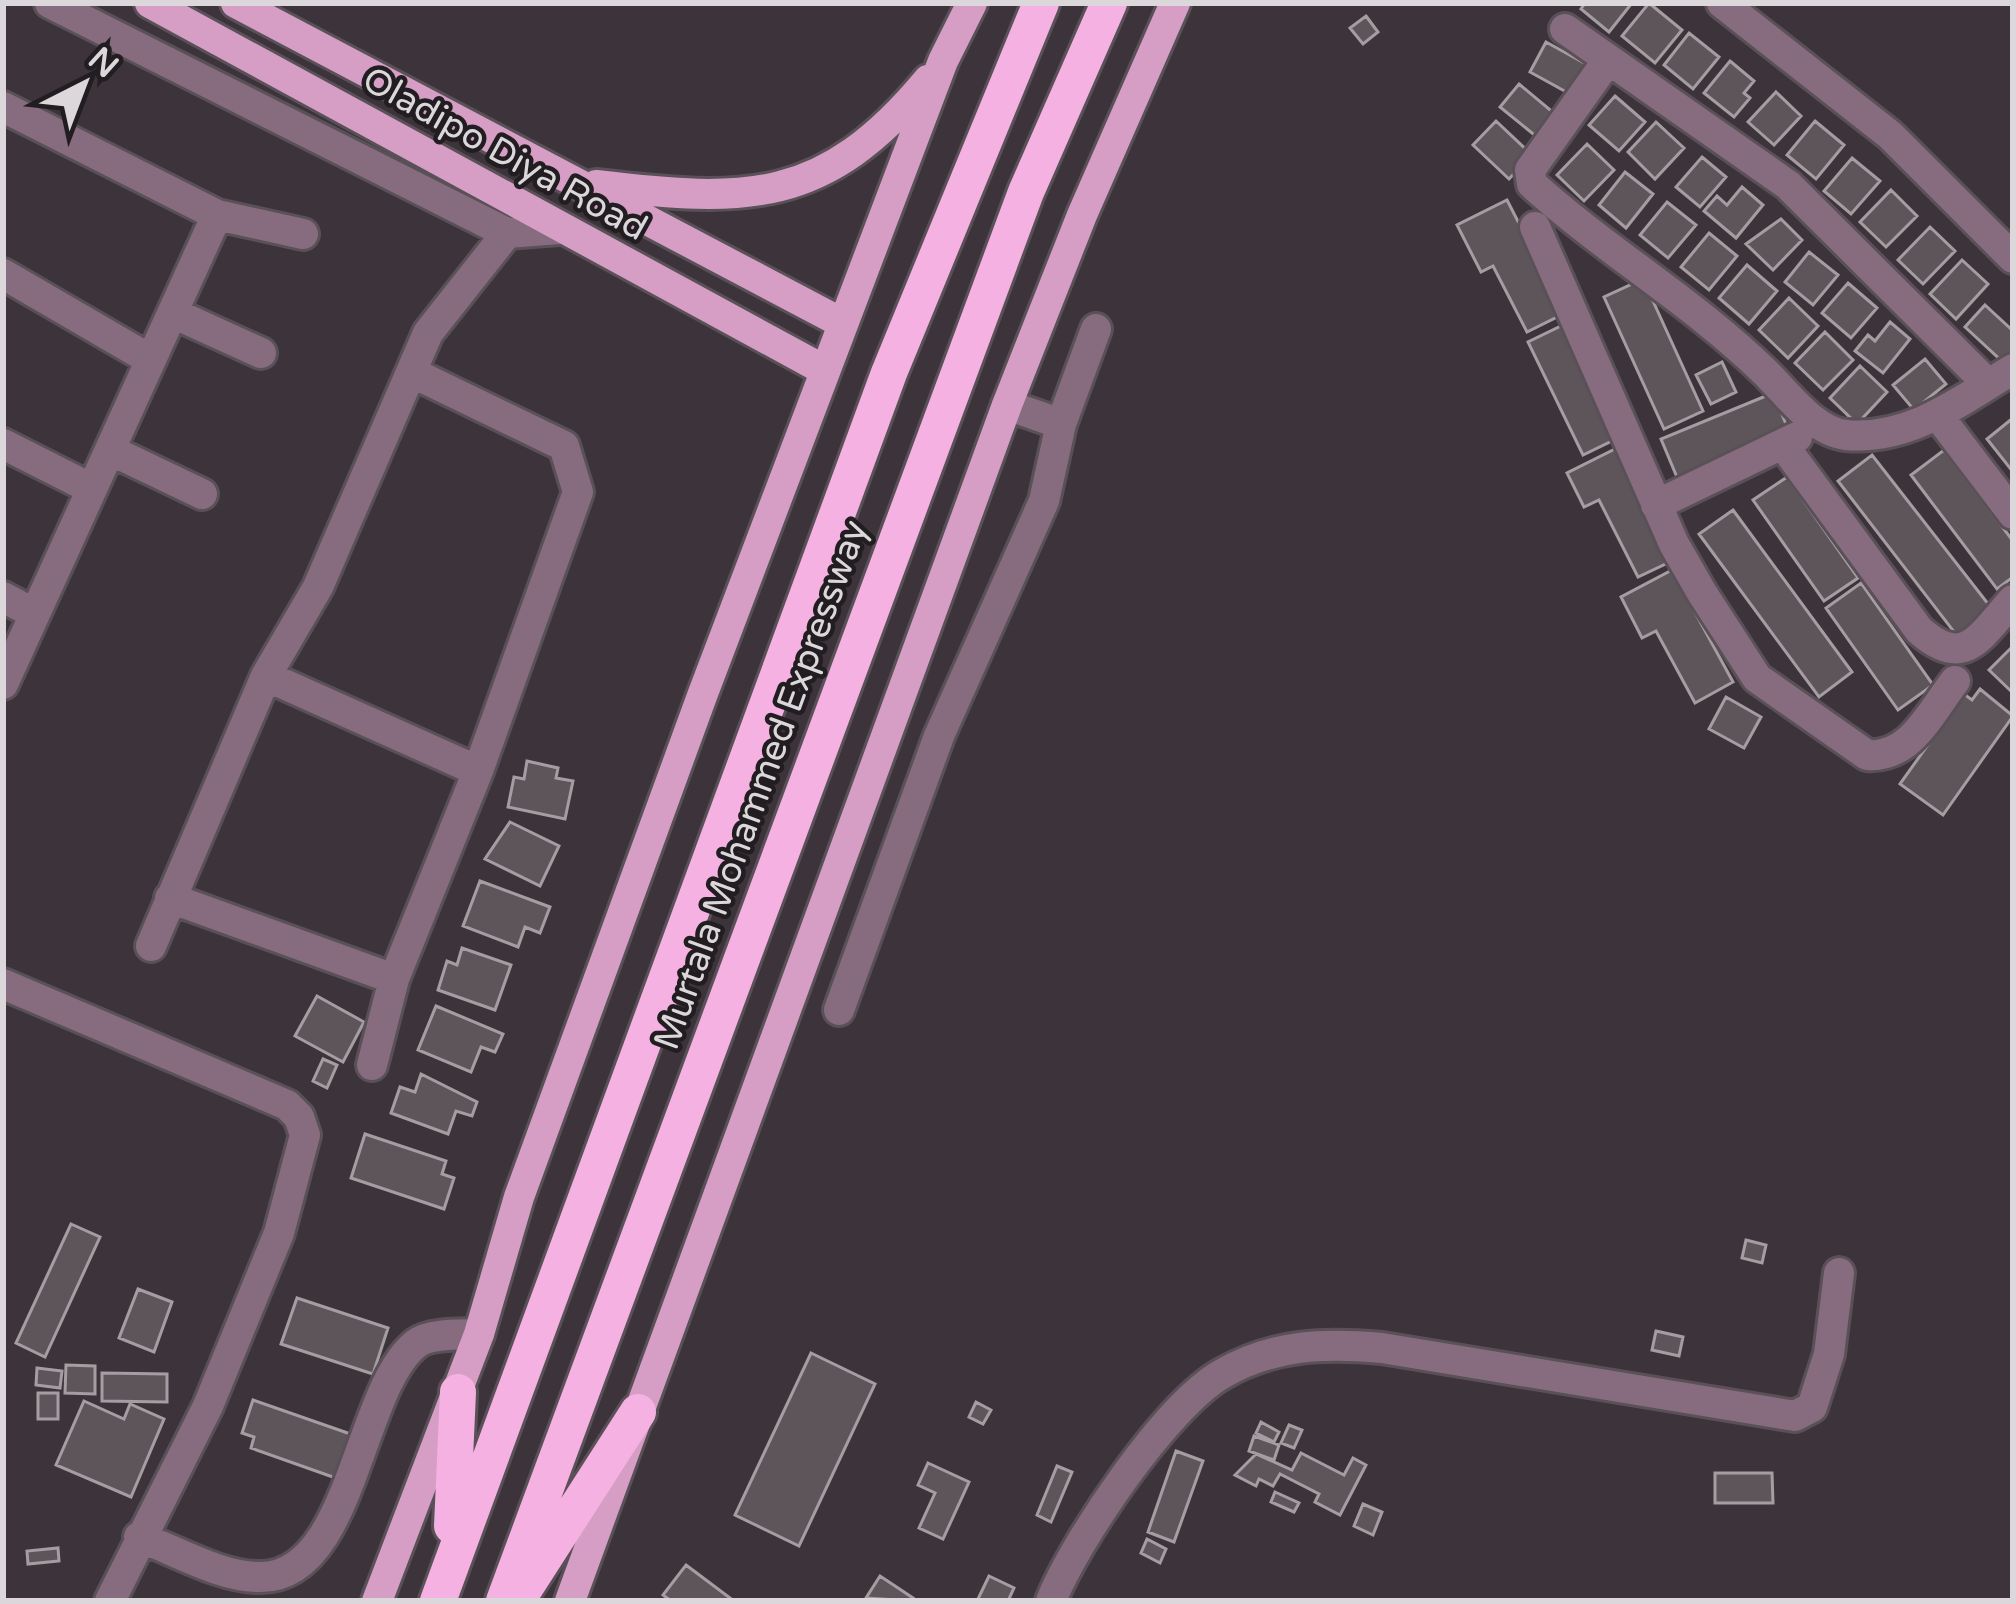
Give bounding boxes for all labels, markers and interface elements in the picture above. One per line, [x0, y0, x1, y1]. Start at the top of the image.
north arrow [24, 24, 144, 144]
text: N [80, 39, 126, 86]
street label: Oladipo Diya Road [355, 58, 655, 250]
street label: Murtala Mohammed Expressway [645, 514, 877, 1056]

